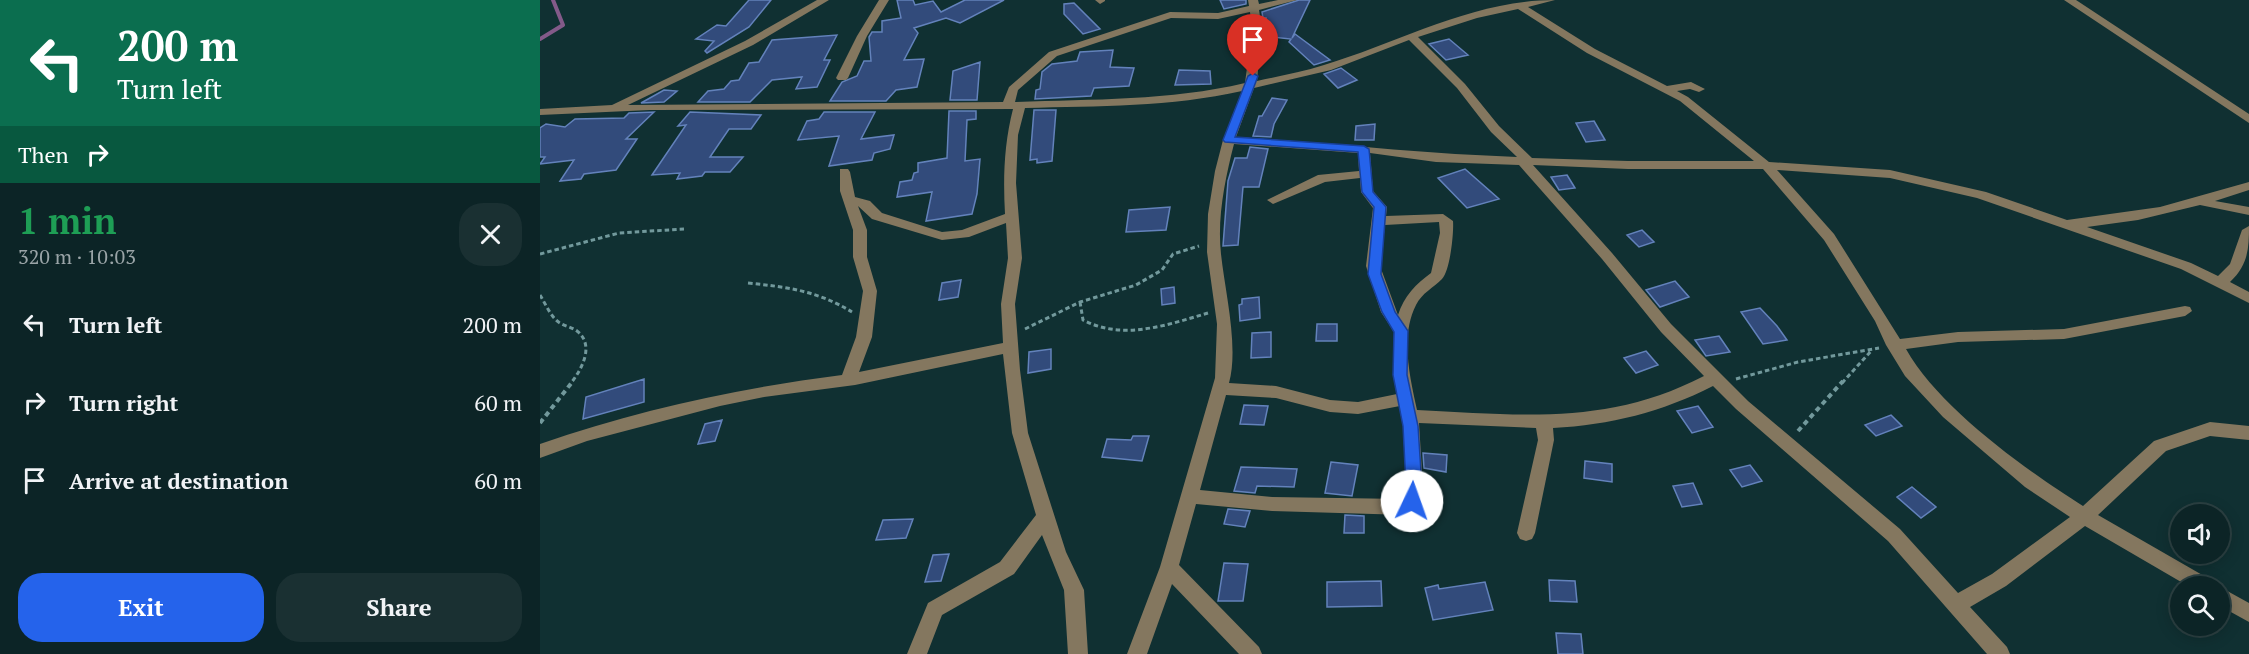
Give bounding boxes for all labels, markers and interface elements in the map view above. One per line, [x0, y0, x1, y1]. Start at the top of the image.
pin [1227, 14, 1278, 76]
text: 200 m [117, 17, 238, 73]
icon: arrive [1236, 23, 1269, 56]
icon: left [18, 24, 96, 102]
text: Turn left [117, 71, 222, 107]
icon: right [81, 138, 114, 171]
text: Then [18, 140, 69, 169]
text: 1 min [18, 197, 116, 244]
button: close [459, 203, 522, 266]
text: 320 m · 10:03 [18, 243, 136, 270]
icon: left [18, 308, 51, 341]
text: Turn left [69, 310, 162, 339]
text: 200 m [462, 310, 522, 339]
icon: right [18, 386, 51, 419]
text: Turn right [69, 388, 178, 417]
text: 60 m [474, 388, 522, 417]
icon: arrive [18, 464, 51, 497]
text: Arrive at destination [69, 466, 288, 495]
text: 60 m [474, 466, 522, 495]
position arrow [1380, 469, 1444, 533]
map controls [2170, 504, 2230, 636]
button: sound [2170, 504, 2230, 564]
button: Exit [18, 573, 264, 642]
button: Share [276, 573, 522, 642]
button: search [2170, 576, 2230, 636]

